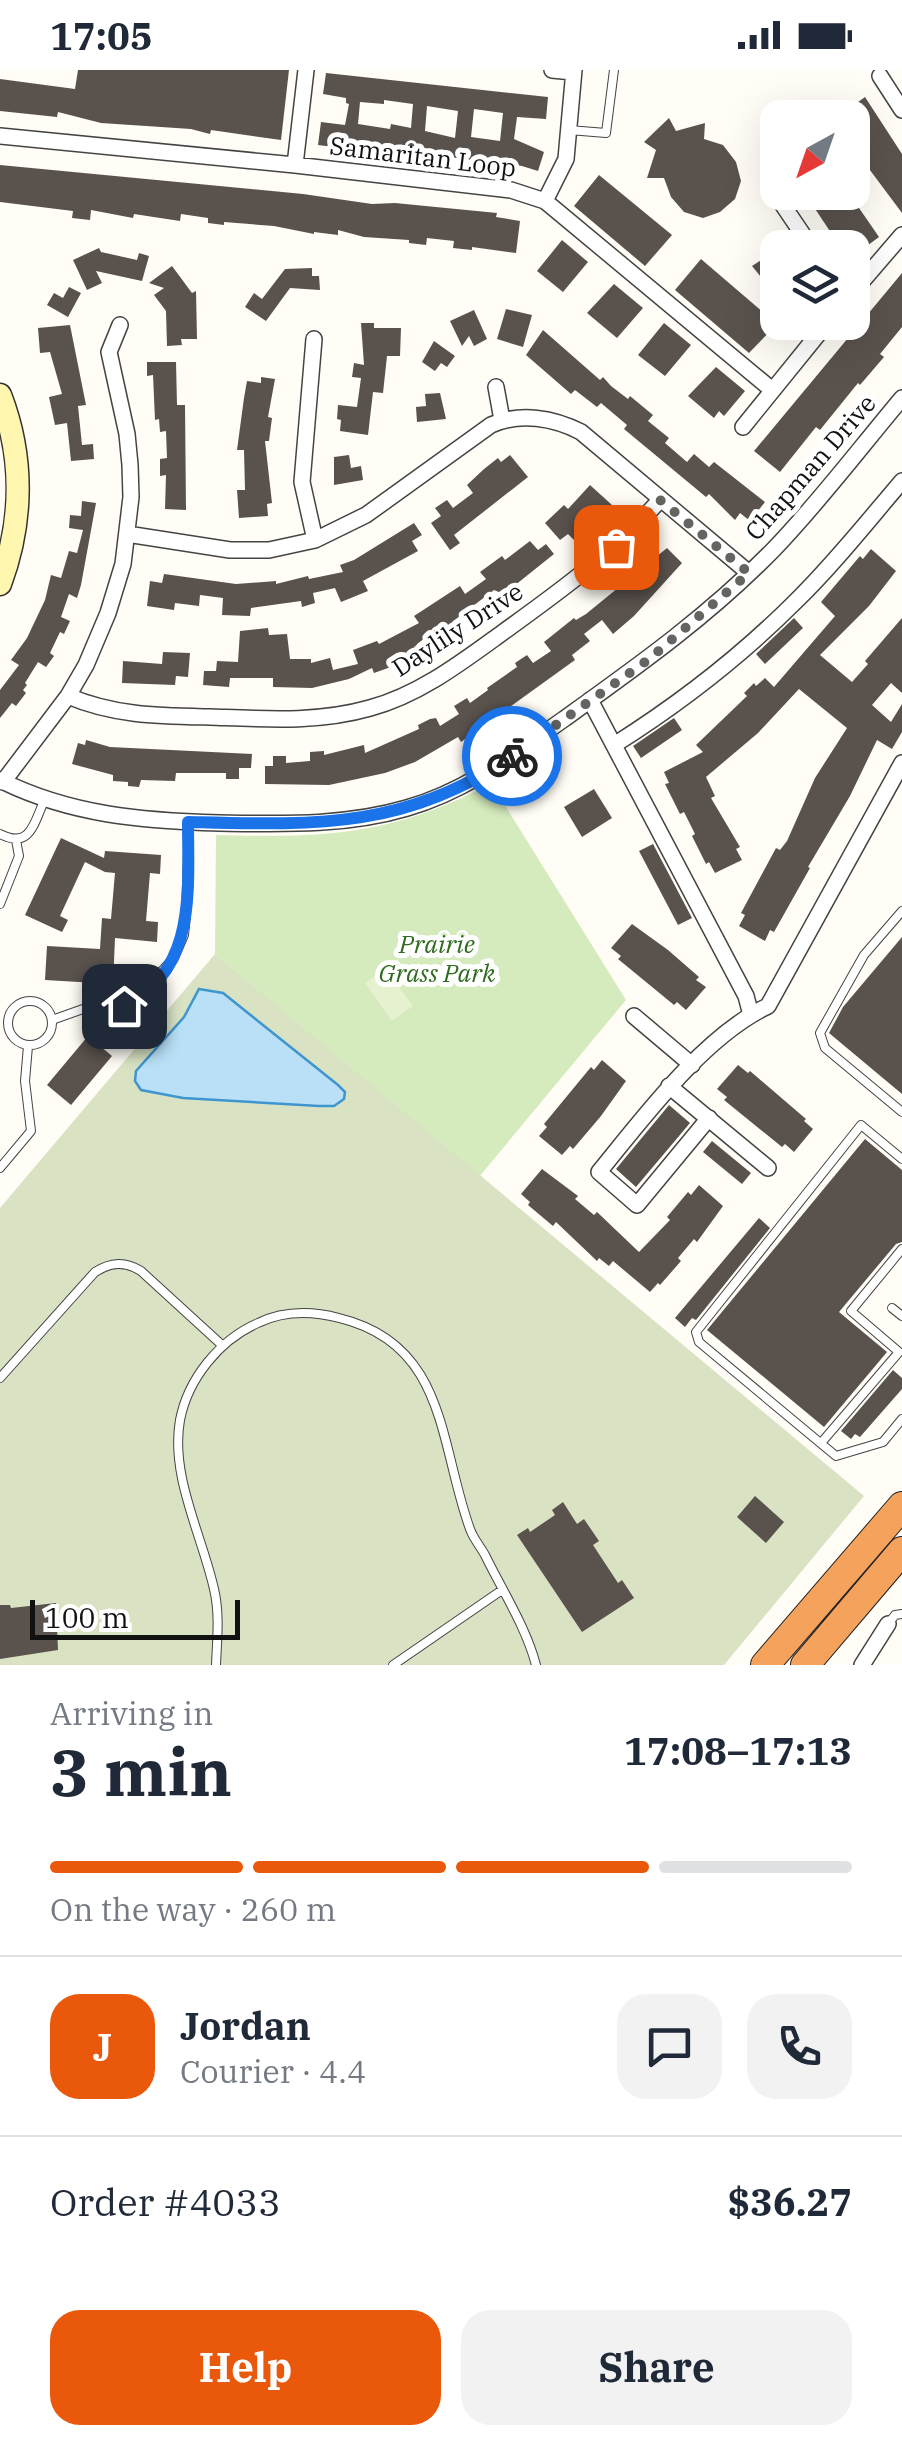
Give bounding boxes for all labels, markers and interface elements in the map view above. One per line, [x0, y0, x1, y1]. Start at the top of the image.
text: 17:05 [50, 11, 153, 60]
north arrow [760, 100, 870, 210]
map controls [760, 100, 870, 340]
street label: Samaritan Loop [328, 128, 518, 184]
button: layers [760, 230, 870, 340]
street label: Chapman Drive [737, 387, 883, 547]
pin [574, 505, 659, 590]
icon: bag [589, 520, 644, 575]
street label: Daylily Drive [385, 574, 529, 684]
courier [462, 706, 562, 806]
icon: bike [485, 729, 540, 784]
park label: Prairie Grass Park [379, 927, 496, 989]
pin [82, 964, 167, 1049]
icon: home [97, 979, 152, 1034]
scale bar [30, 1595, 240, 1640]
text: 100 m [45, 1599, 129, 1636]
text: Arriving in [50, 1692, 213, 1734]
text: 17:08–17:13 [624, 1726, 852, 1775]
text: 3 min [50, 1729, 232, 1814]
text: On the way · 260 m [50, 1888, 336, 1930]
button: chat [617, 1994, 722, 2099]
button: phone [747, 1994, 852, 2099]
text: Jordan [180, 2001, 311, 2050]
text: J [93, 2022, 112, 2071]
text: Courier · 4.4 [180, 2050, 366, 2092]
text: Order #4033 [50, 2177, 281, 2226]
text: $36.27 [727, 2177, 852, 2226]
button: Help [50, 2310, 441, 2425]
button: Share [461, 2310, 852, 2425]

